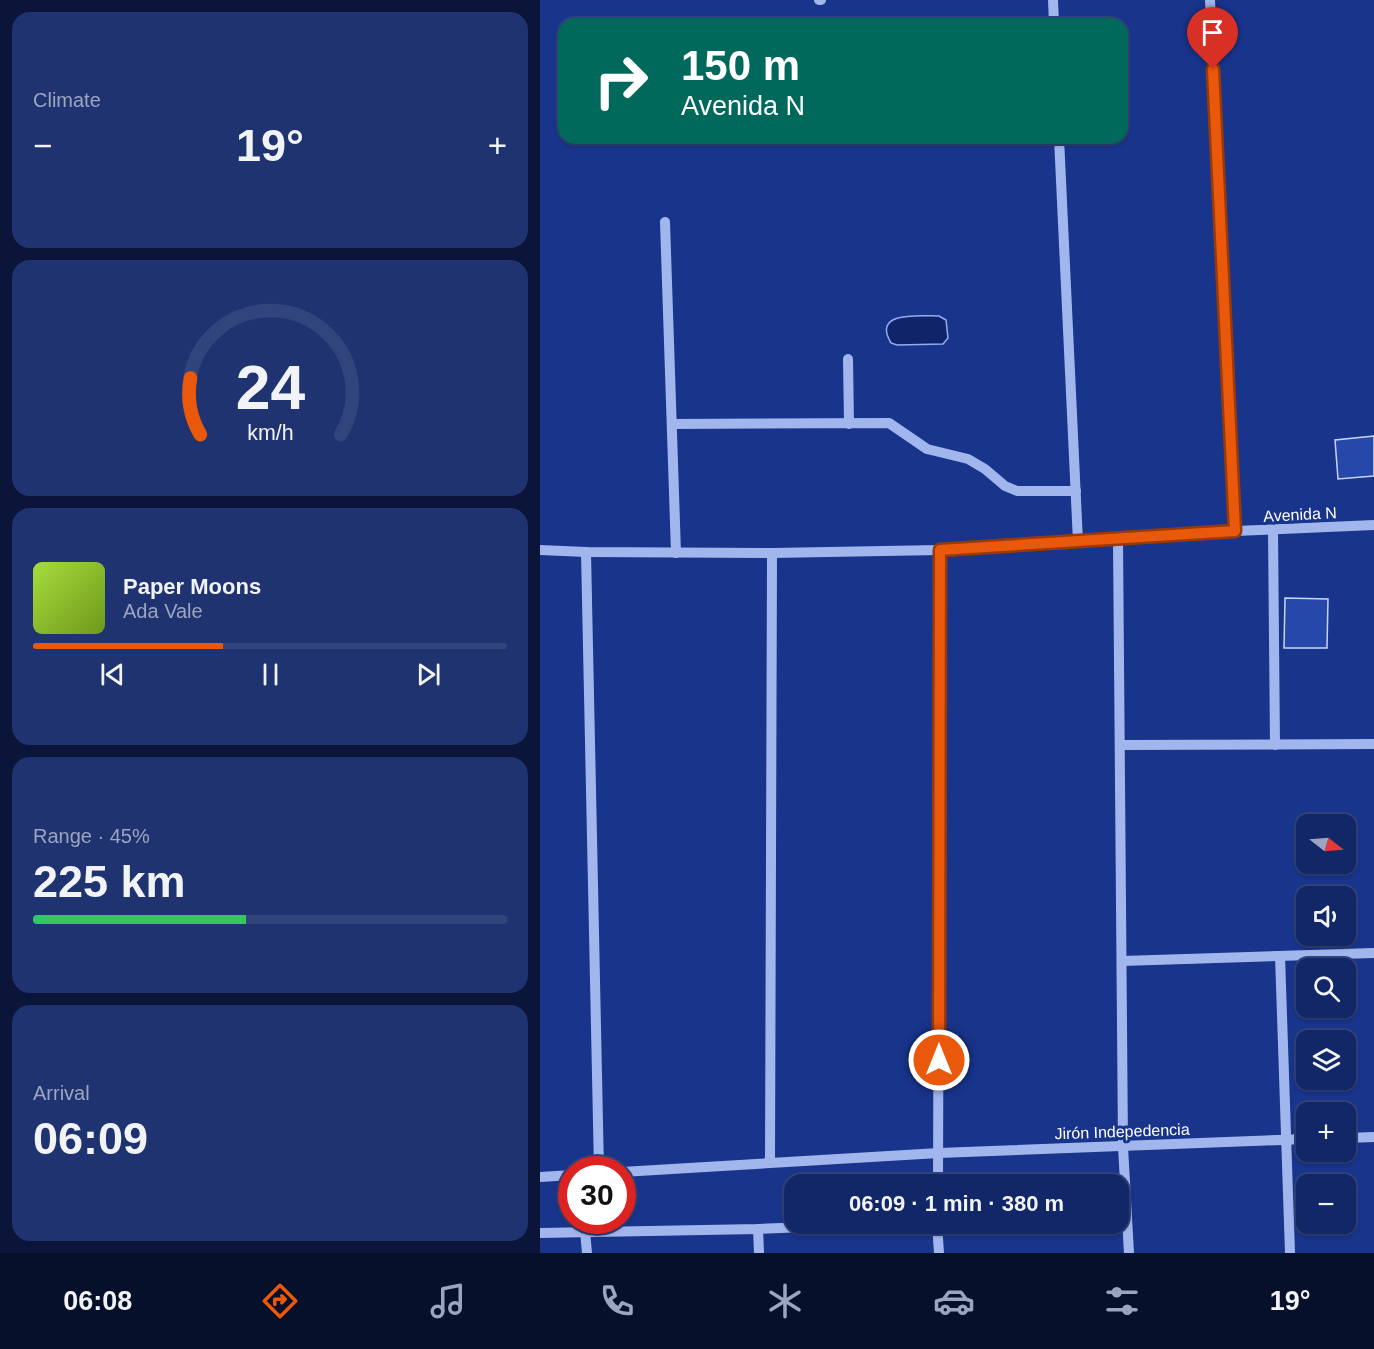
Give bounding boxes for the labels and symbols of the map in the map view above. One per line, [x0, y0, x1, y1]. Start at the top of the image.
pin [1187, 7, 1238, 69]
street label: Avenida N [1263, 504, 1337, 525]
north arrow [1296, 814, 1356, 874]
position arrow [907, 1028, 971, 1092]
street label: Jirón Indepedencia [1054, 1121, 1190, 1142]
speed limit sign: 30 [558, 1156, 636, 1234]

